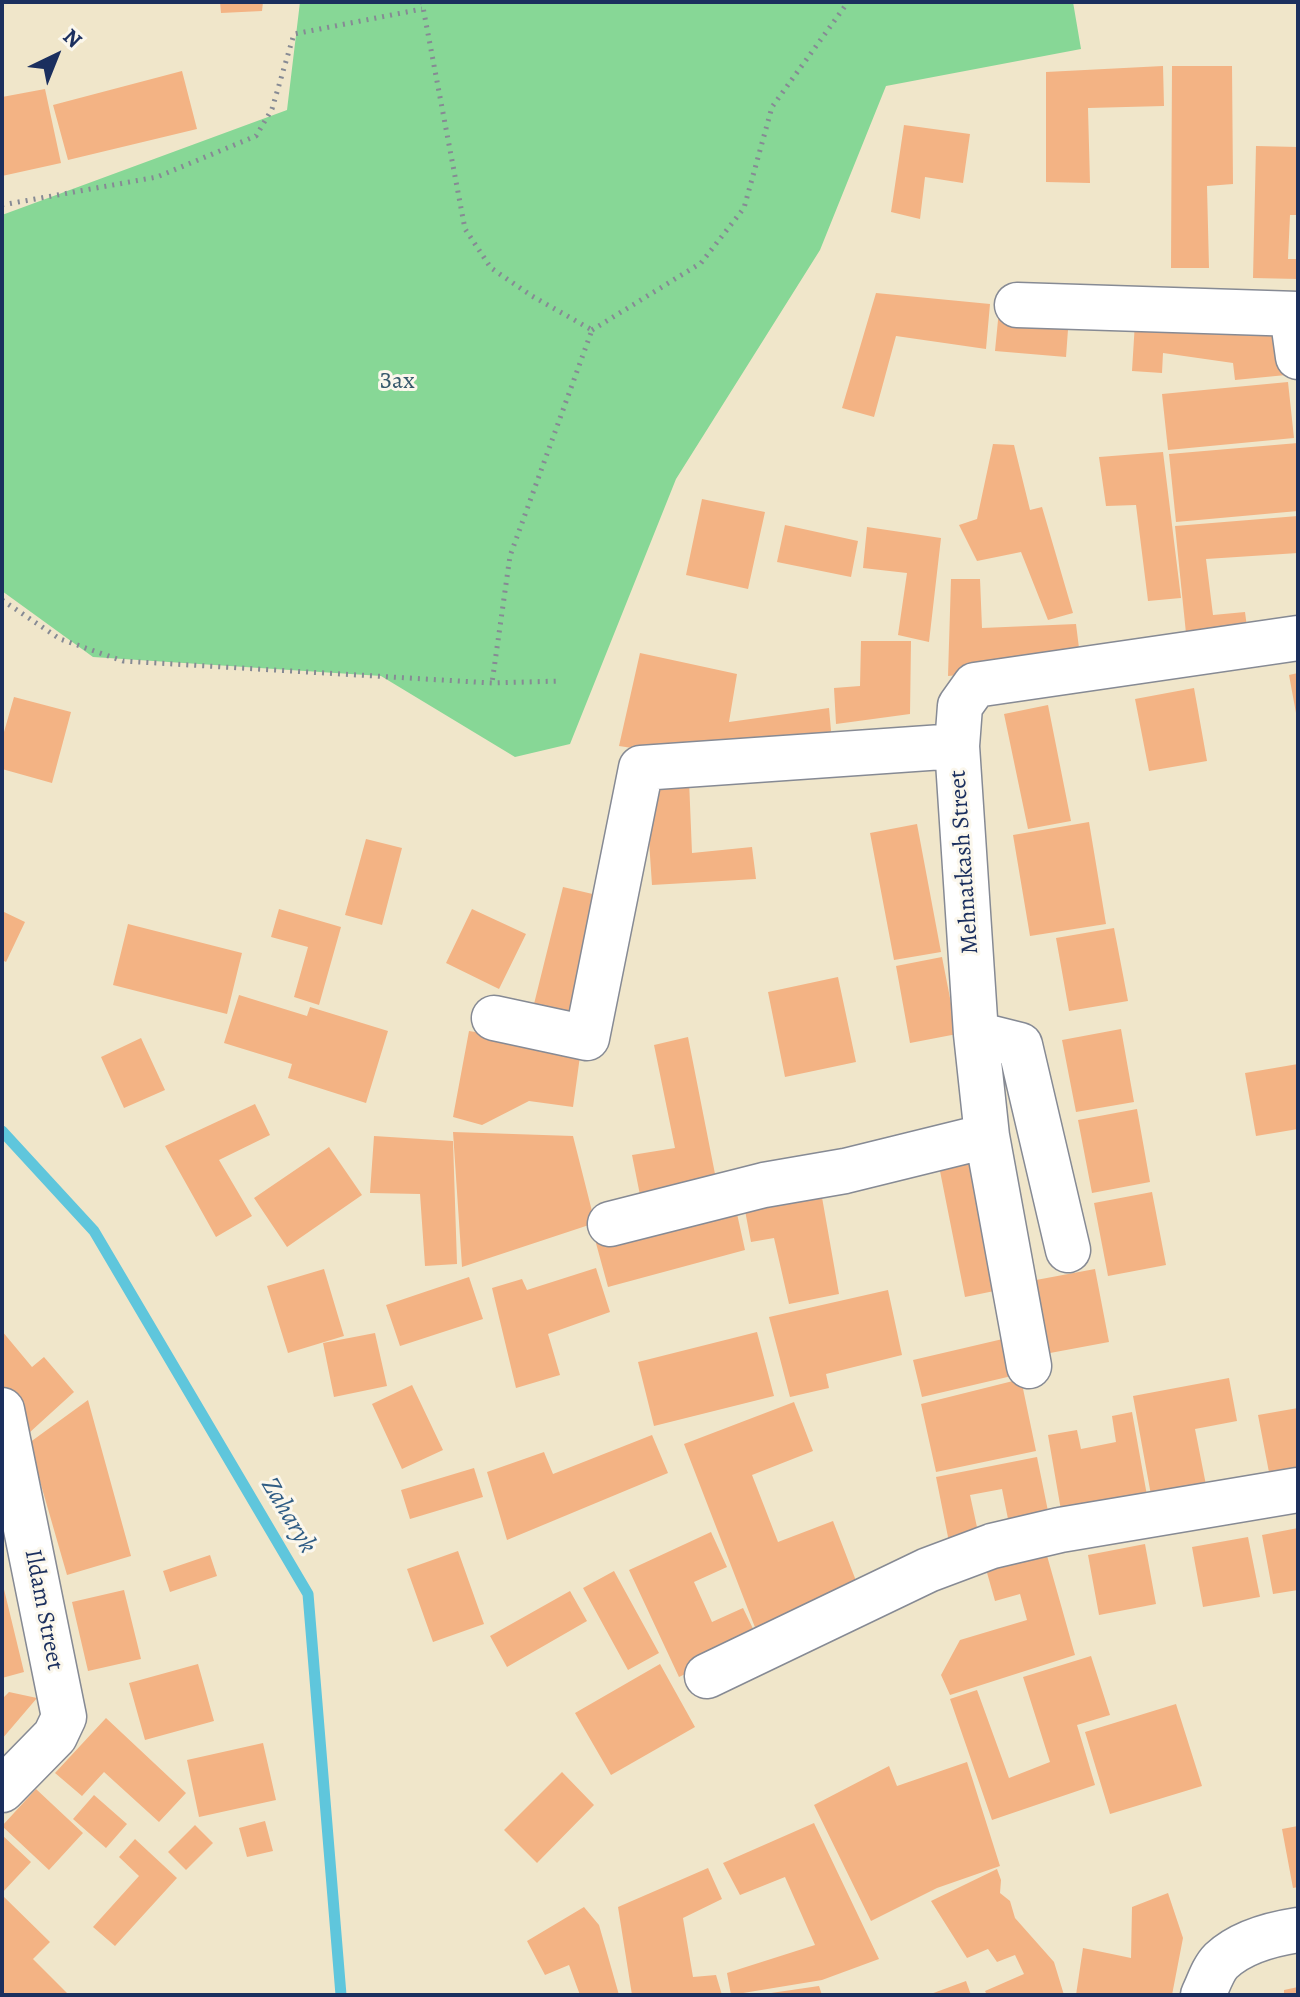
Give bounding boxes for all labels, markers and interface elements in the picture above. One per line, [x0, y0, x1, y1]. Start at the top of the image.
north arrow [16, 16, 96, 96]
text: N [56, 22, 88, 55]
park label: Зах [379, 368, 415, 396]
street label: Mehnatkash Street [944, 769, 986, 955]
water label: Zaharyk [253, 1473, 323, 1559]
street label: Ildam Street [17, 1547, 69, 1673]

